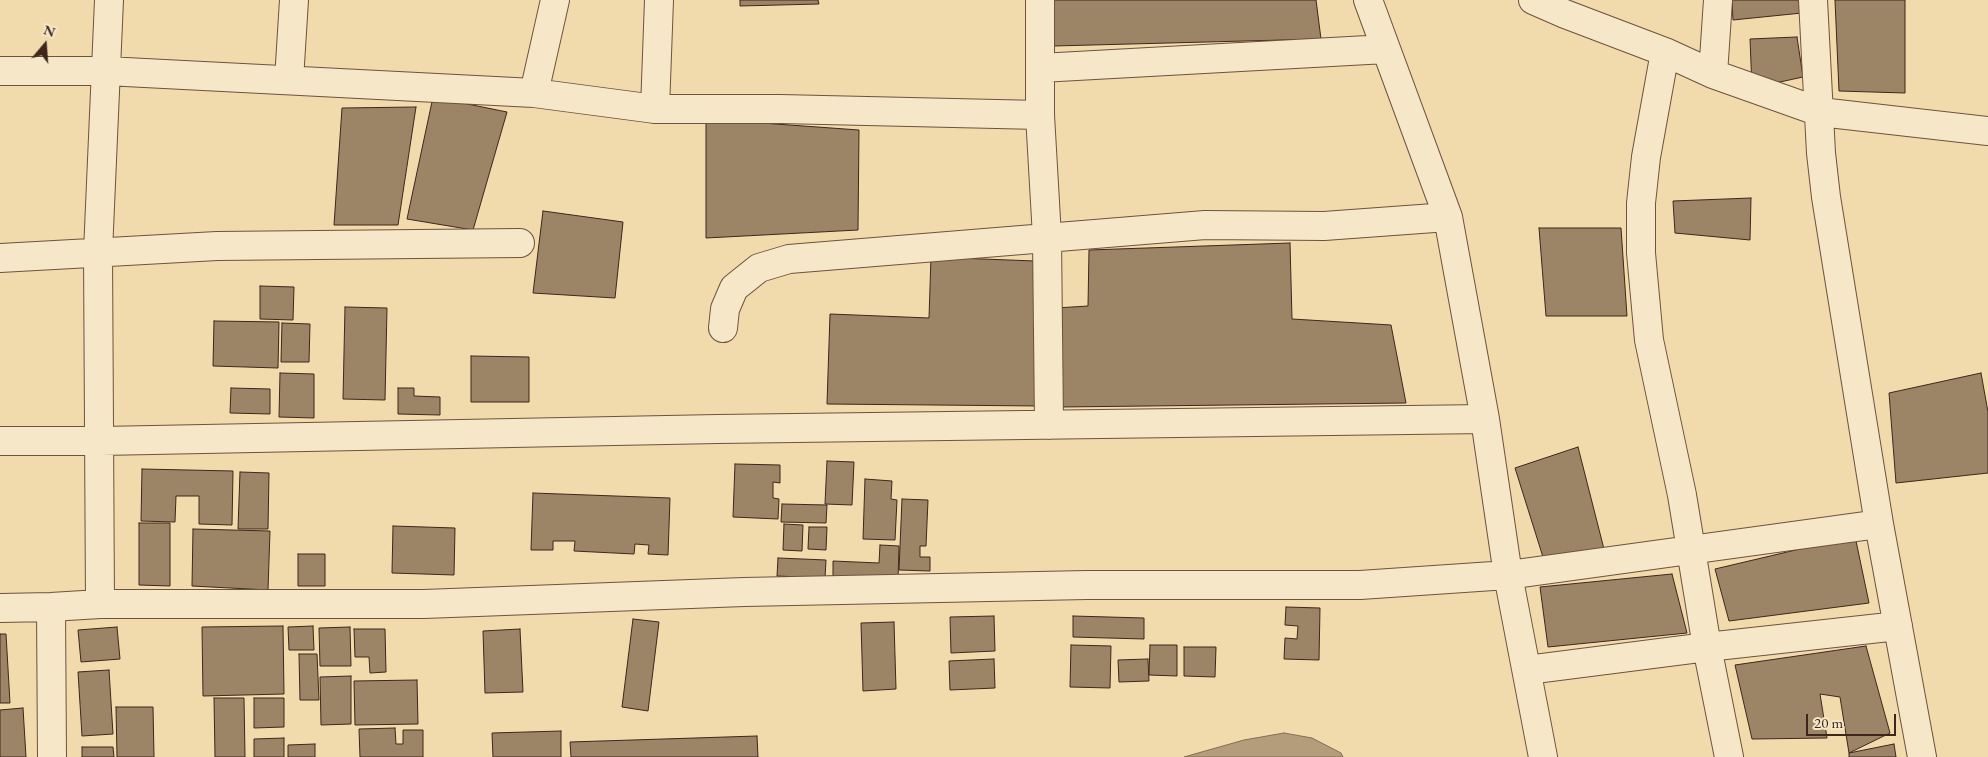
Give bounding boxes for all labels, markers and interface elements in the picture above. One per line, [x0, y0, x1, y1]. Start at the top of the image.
north arrow [20, 20, 70, 70]
text: N [41, 20, 58, 41]
scale bar [1808, 704, 1898, 736]
text: 20 m [1814, 713, 1843, 732]

